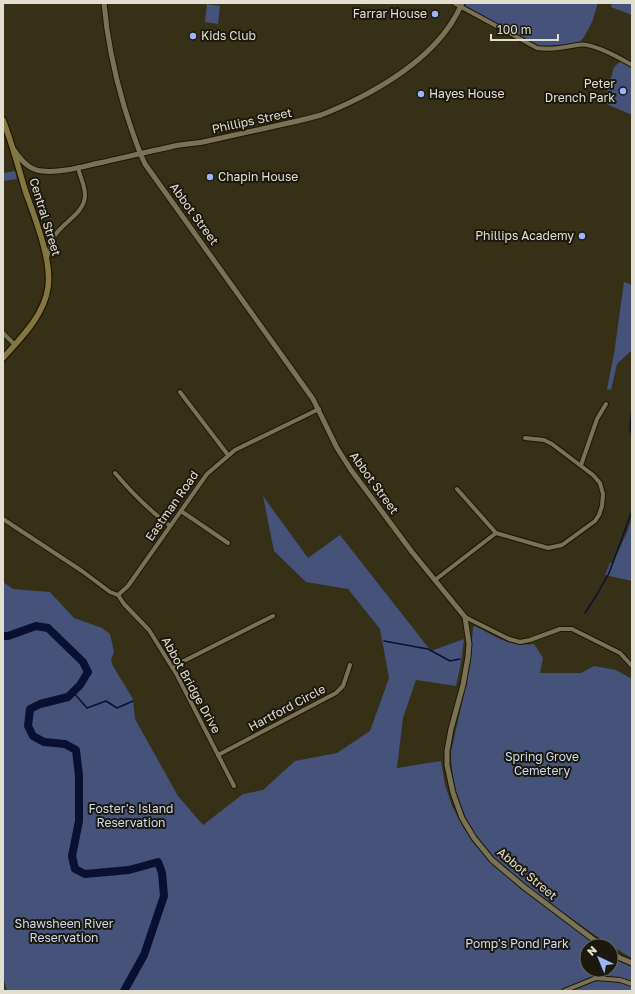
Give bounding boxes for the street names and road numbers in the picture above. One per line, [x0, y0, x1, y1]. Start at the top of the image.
street label: Phillips Street [210, 105, 294, 136]
street label: Central Street [26, 176, 65, 258]
street label: Abbot Street [167, 180, 222, 248]
street label: Abbot Street [347, 449, 402, 517]
street label: Eastman Road [142, 468, 201, 544]
street label: Abbot Bridge Drive [159, 634, 224, 736]
street label: Hartford Circle [246, 681, 328, 734]
street label: Abbot Street [494, 844, 560, 903]

